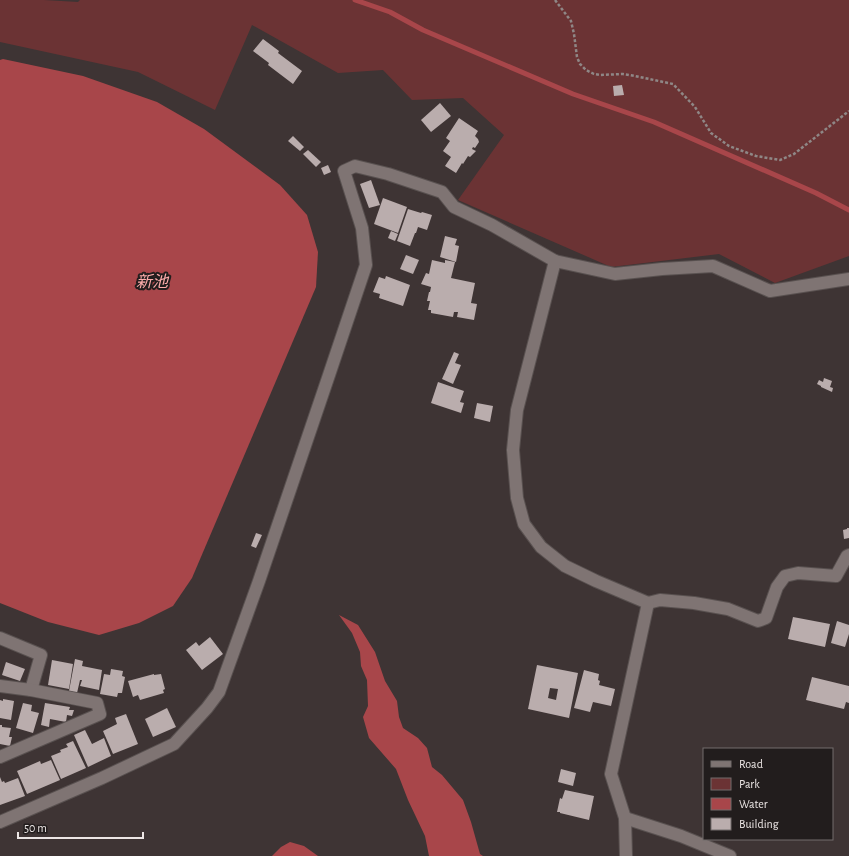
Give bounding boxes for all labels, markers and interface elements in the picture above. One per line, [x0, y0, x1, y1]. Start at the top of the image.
water label: 新池 [136, 273, 170, 290]
legend [703, 748, 833, 840]
text: Road [739, 758, 763, 770]
text: Park [739, 778, 760, 790]
text: Water [739, 798, 768, 810]
scale bar [18, 814, 143, 840]
text: Building [739, 818, 779, 830]
text: 50 m [24, 822, 47, 834]

